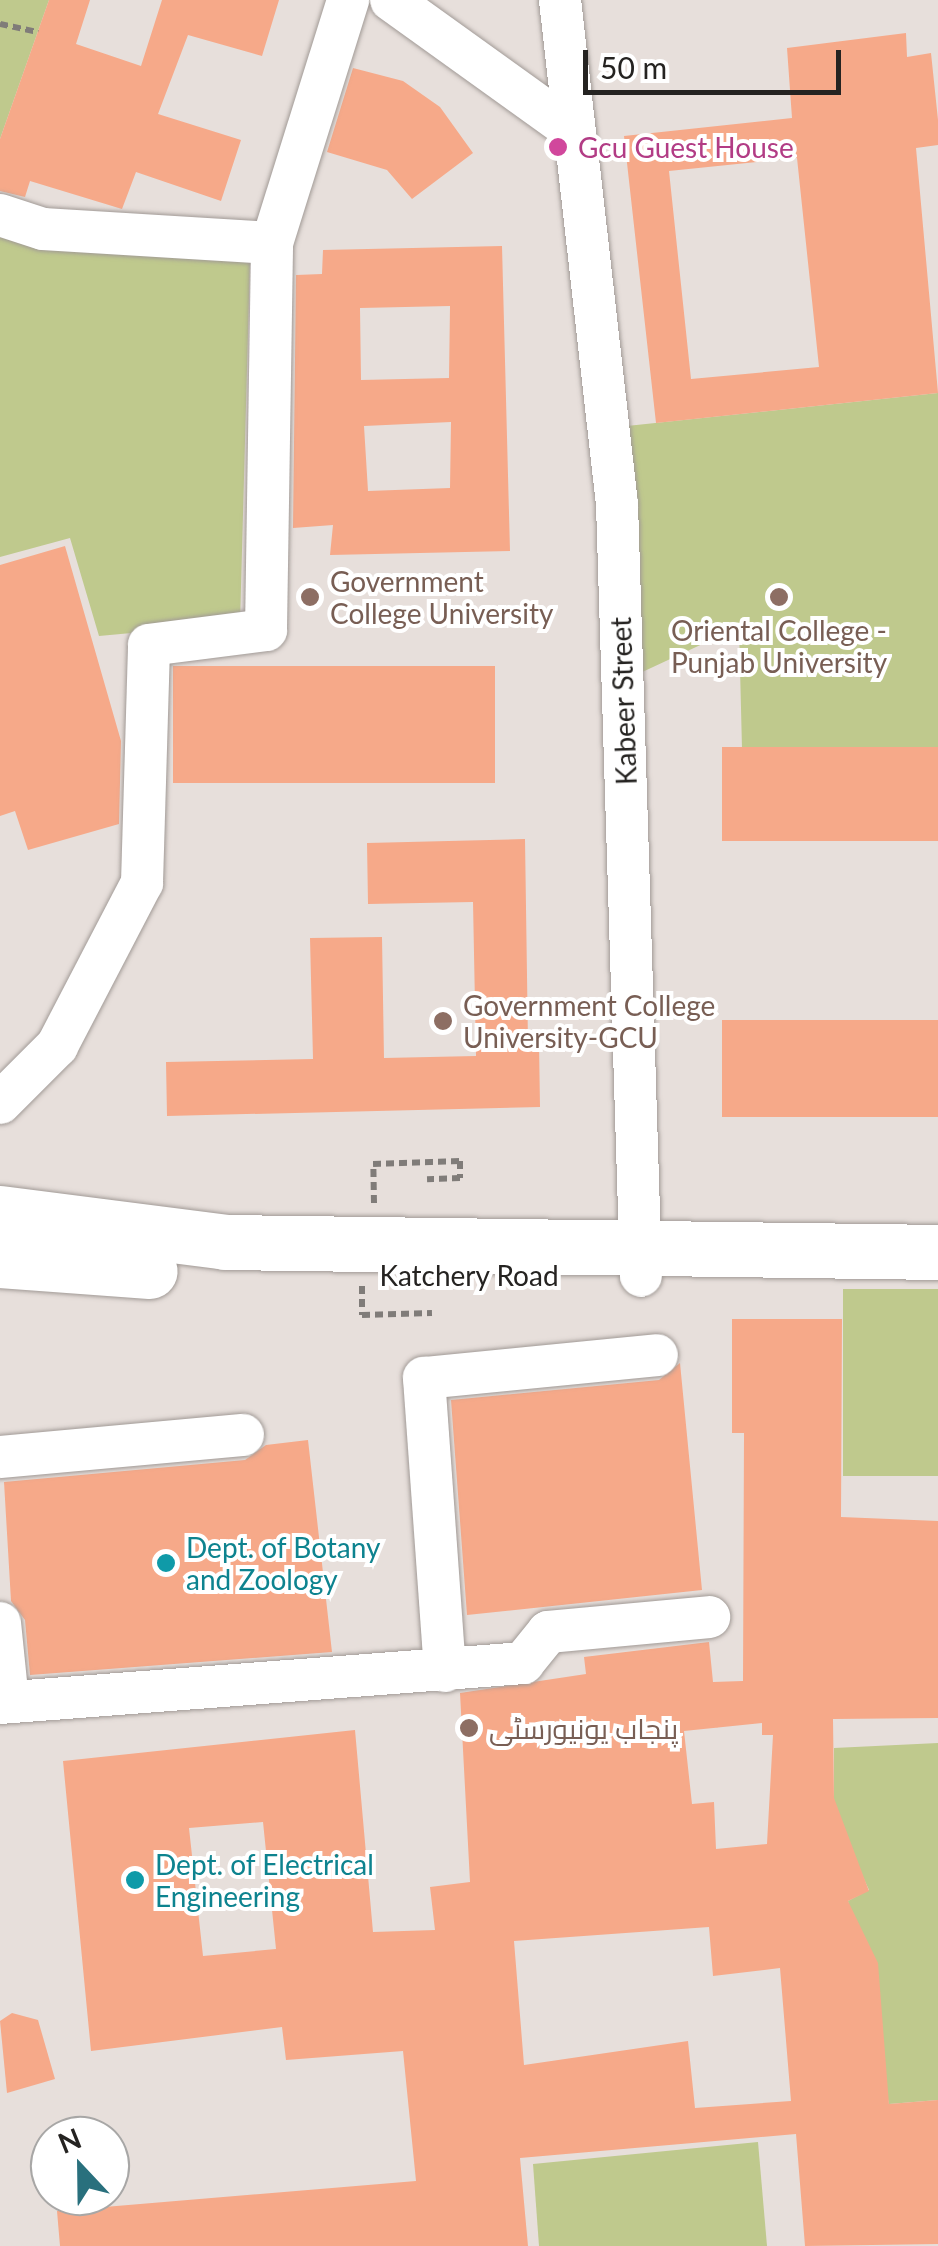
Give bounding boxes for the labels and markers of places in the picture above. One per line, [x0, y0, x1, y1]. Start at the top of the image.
place label: Gcu Guest House [578, 130, 794, 164]
marker: Gcu Guest House [547, 136, 569, 158]
place label: Government College University [330, 564, 553, 630]
marker: Government College University [299, 586, 321, 608]
marker: Oriental College - Punjab University [768, 586, 790, 608]
place label: Oriental College - Punjab University [671, 613, 887, 679]
place label: Government College University-GCU [463, 988, 715, 1054]
marker: Government College University-GCU [432, 1010, 454, 1032]
place label: Dept. of Botany and Zoology [186, 1530, 381, 1596]
marker: Dept. of Botany and Zoology [155, 1552, 177, 1574]
place label: پنجاب یونیورسٹی [489, 1711, 678, 1745]
marker: پنجاب یونیورسٹی [458, 1717, 480, 1739]
place label: Dept. of Electrical Engineering [155, 1847, 374, 1913]
marker: Dept. of Electrical Engineering [124, 1869, 146, 1891]

